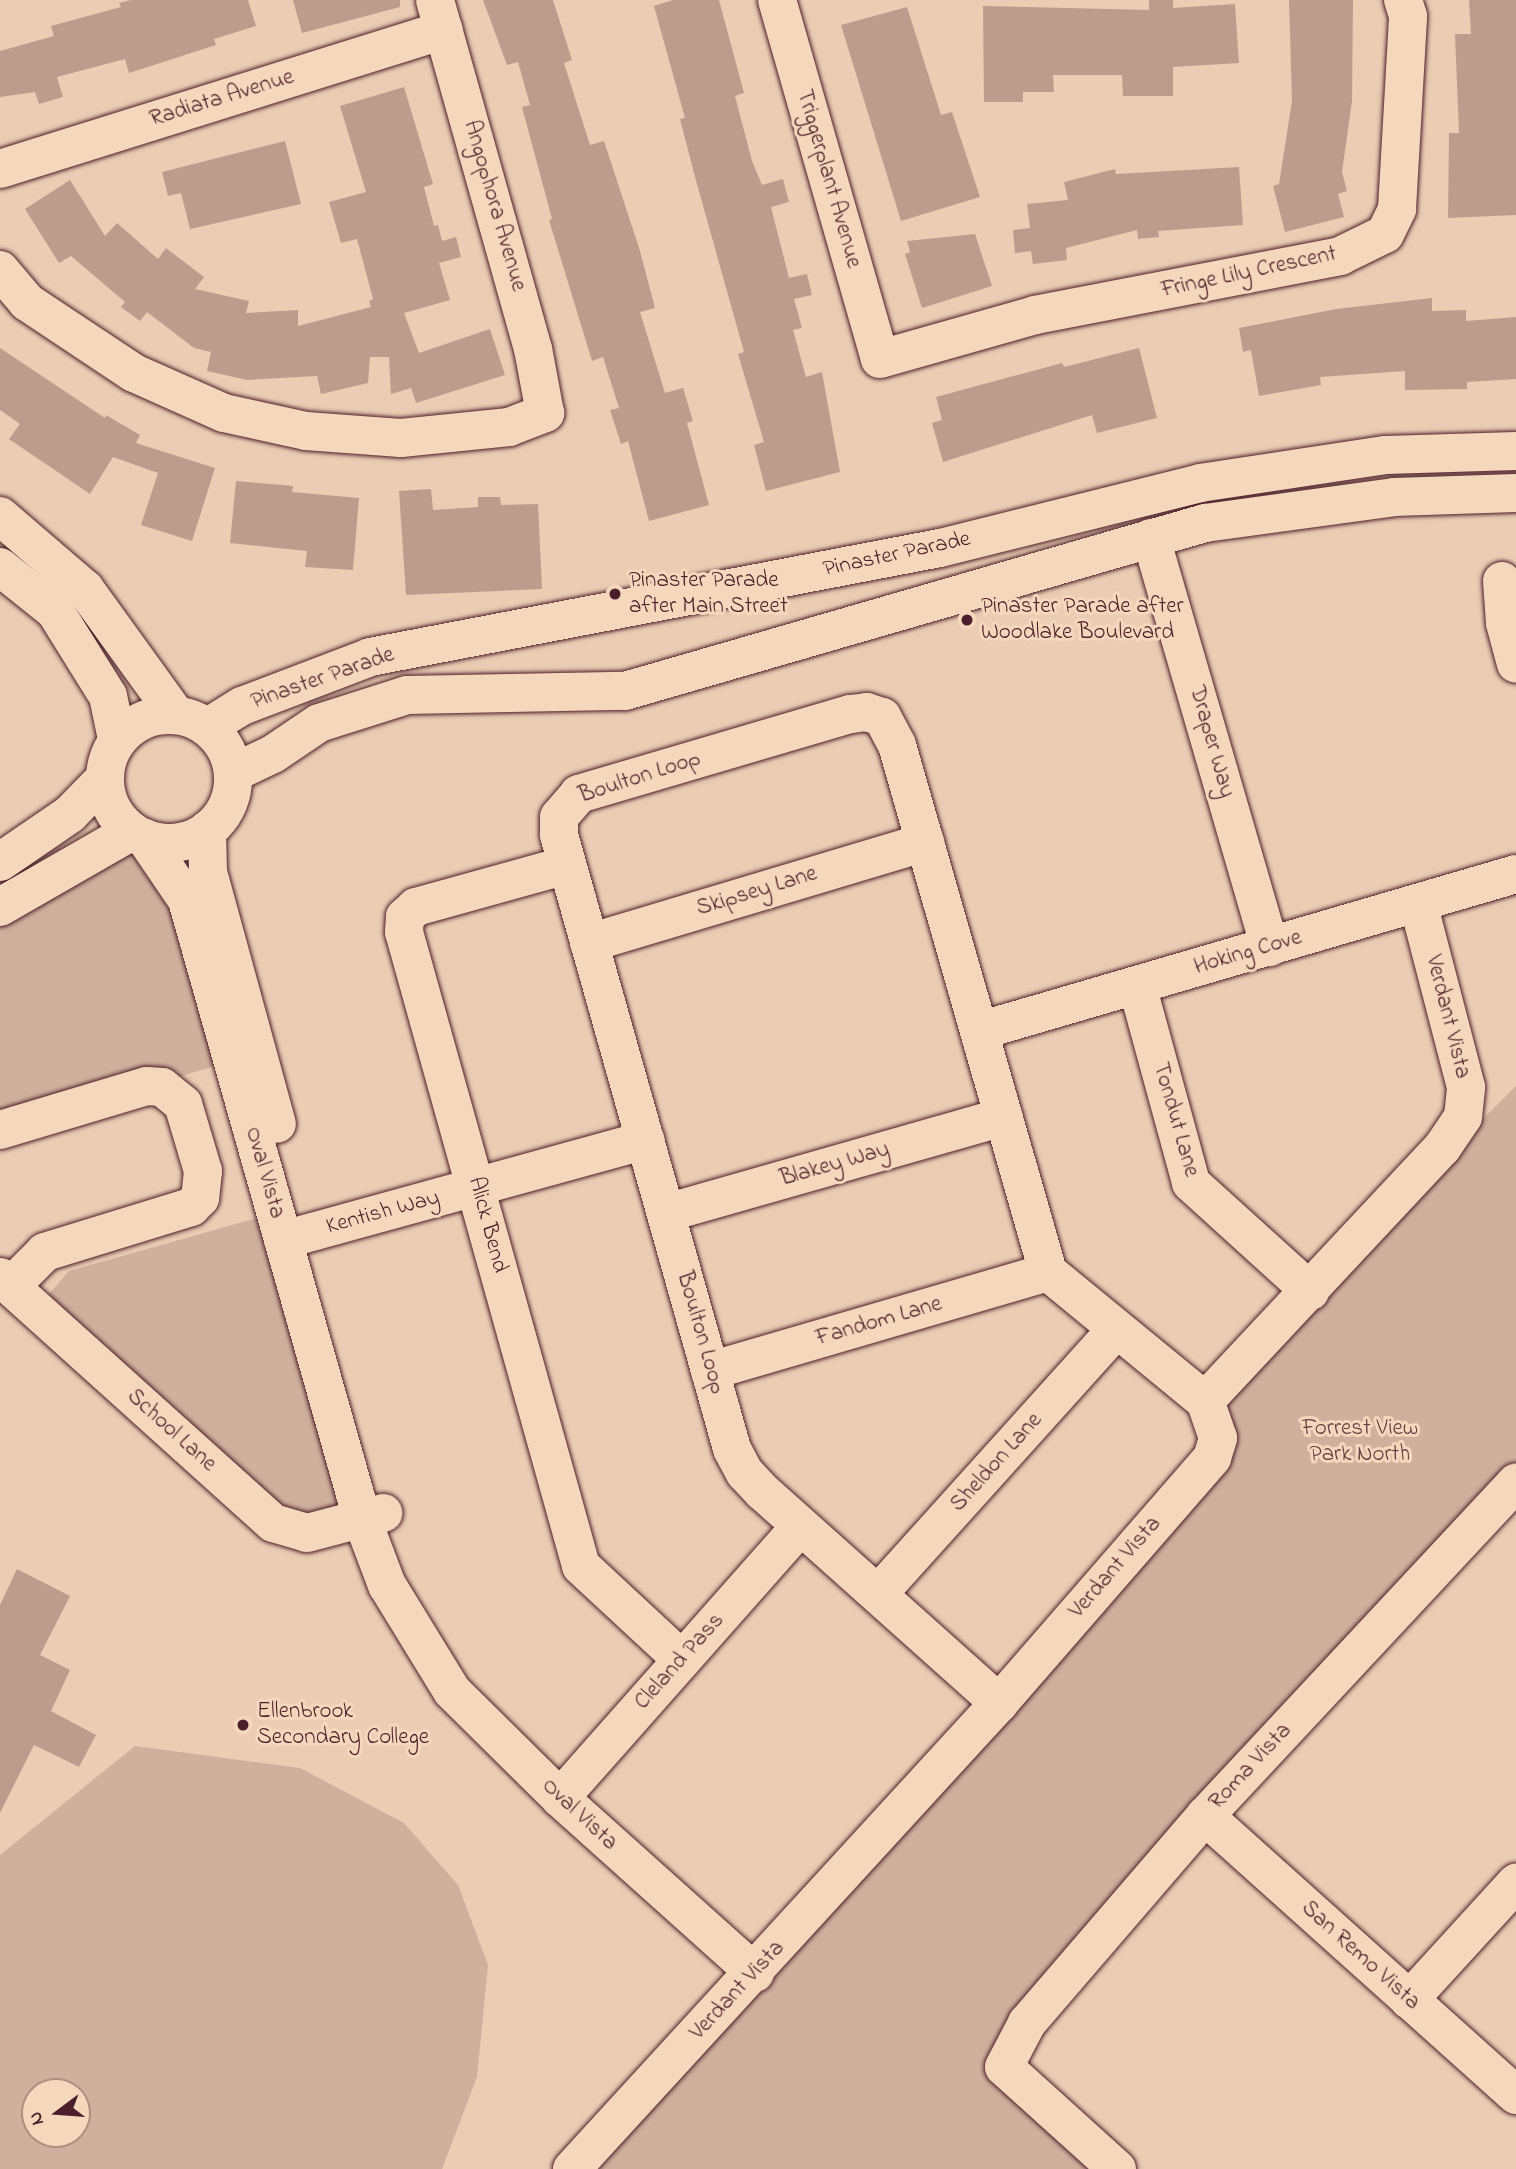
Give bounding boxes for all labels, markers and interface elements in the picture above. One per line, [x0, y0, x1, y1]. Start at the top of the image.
street label: Radiata Avenue [147, 64, 297, 134]
street label: Triggerplant Avenue [789, 87, 867, 271]
street label: Angophora Avenue [456, 117, 532, 295]
street label: Fringe Lily Crescent [1159, 241, 1339, 305]
street label: Pinaster Parade [821, 526, 973, 584]
place label: Pinaster Parade after Main Street [629, 567, 788, 621]
marker: Pinaster Parade after Main Street [607, 586, 623, 602]
place label: Pinaster Parade after Woodlake Boulevard [981, 593, 1184, 647]
marker: Pinaster Parade after Woodlake Boulevard [959, 612, 975, 628]
street label: Pinaster Parade [248, 642, 398, 716]
street label: Draper Way [1182, 683, 1240, 801]
street label: Boulton Loop [576, 745, 704, 811]
street label: Skipsey Lane [693, 861, 821, 923]
street label: Hoking Cove [1191, 924, 1305, 982]
street label: Verdant Vista [1418, 952, 1476, 1082]
street label: Tondut Lane [1146, 1060, 1204, 1180]
street label: Oval Vista [238, 1124, 290, 1222]
street label: Blakey Way [777, 1136, 893, 1194]
street label: Alick Bend [461, 1174, 513, 1276]
street label: Kentish Way [323, 1185, 443, 1241]
street label: Boulton Loop [669, 1269, 731, 1397]
street label: Fandom Lane [813, 1291, 945, 1353]
street label: School Lane [120, 1384, 222, 1478]
street label: Sheldon Lane [945, 1408, 1049, 1518]
park label: Forrest View Park North [1302, 1415, 1418, 1469]
street label: Verdant Vista [1064, 1511, 1168, 1625]
street label: Cleland Pass [629, 1608, 731, 1716]
place label: Ellenbrook Secondary College [257, 1698, 429, 1752]
marker: Ellenbrook Secondary College [235, 1717, 251, 1733]
street label: Roma Vista [1204, 1718, 1298, 1816]
street label: Oval Vista [535, 1773, 623, 1857]
street label: San Remo Vista [1295, 1895, 1425, 2017]
street label: Verdant Vista [685, 1935, 791, 2047]
north arrow [21, 2078, 91, 2148]
text: N [23, 2108, 52, 2128]

